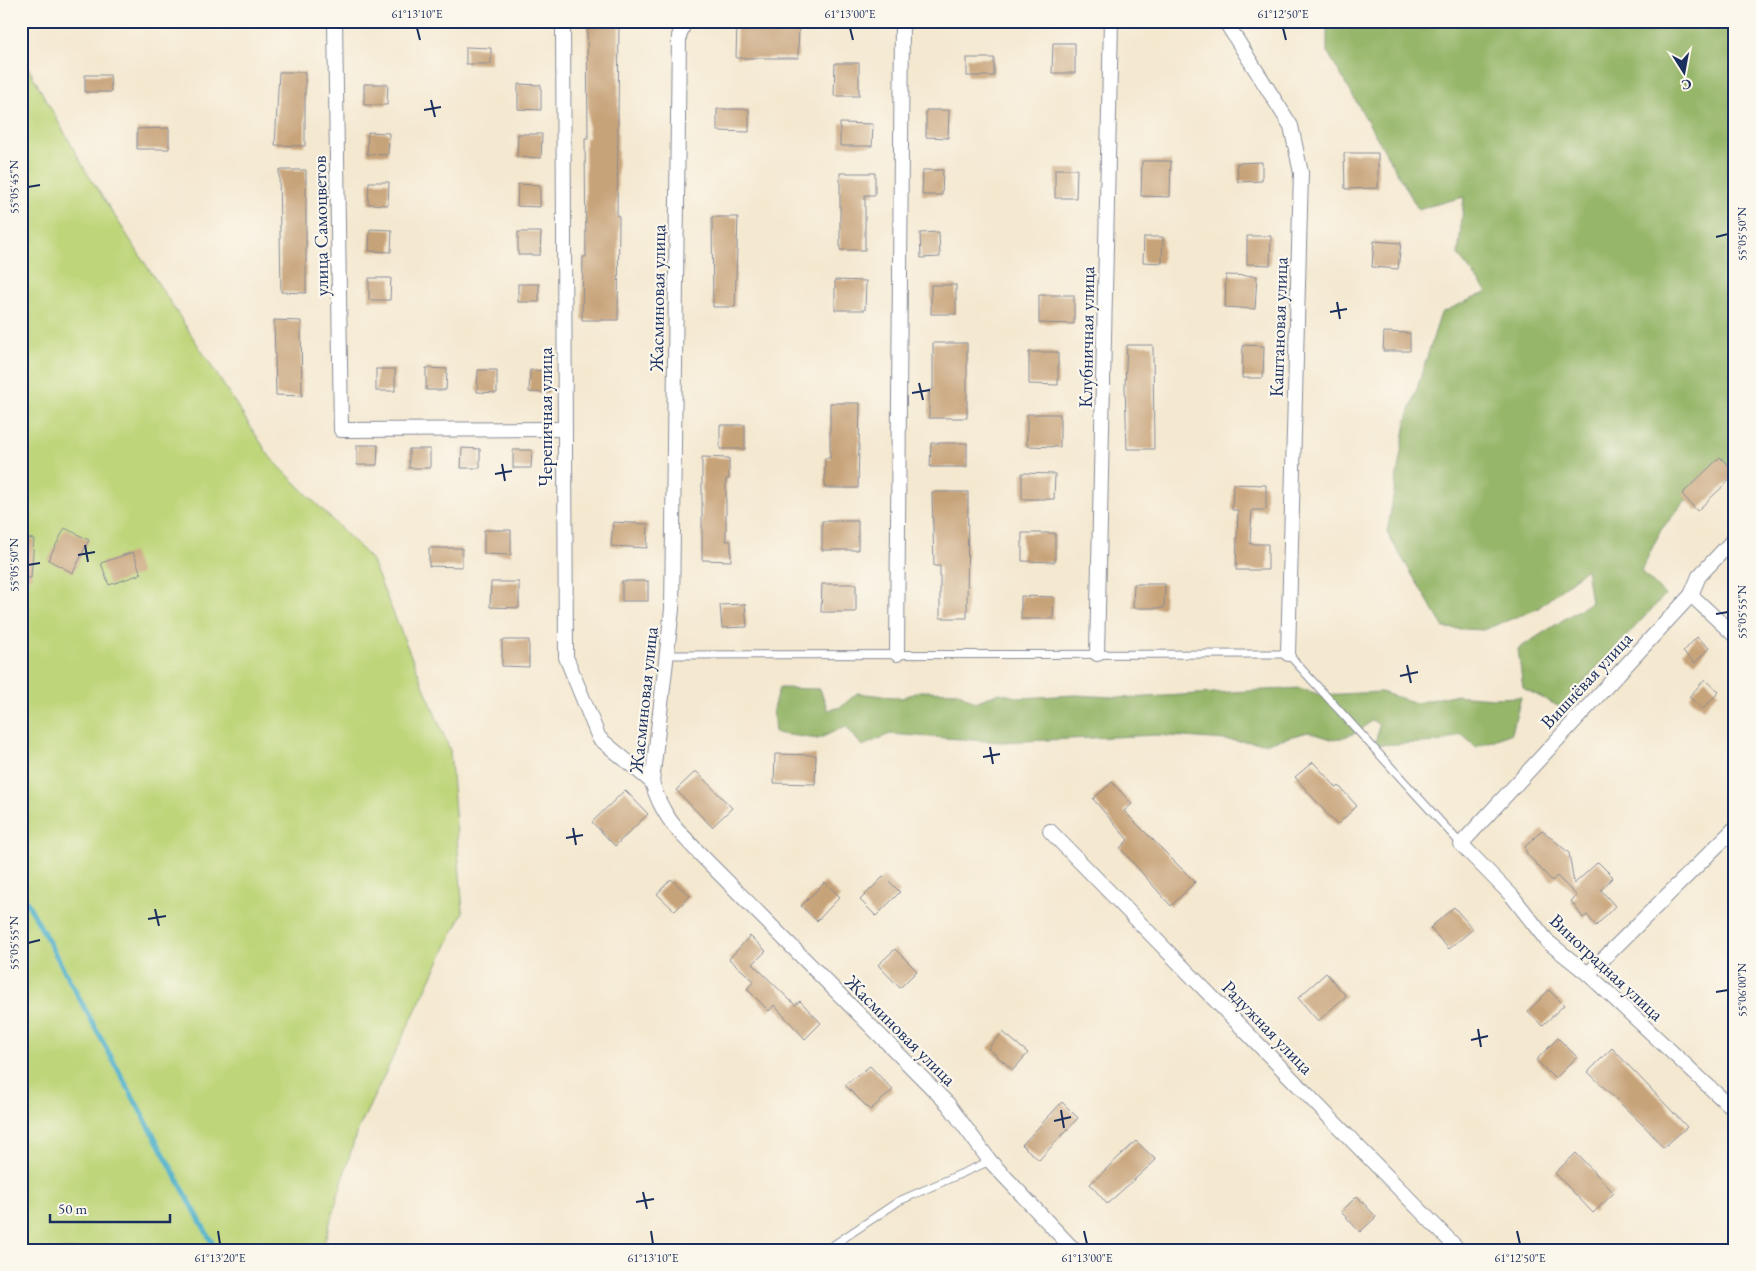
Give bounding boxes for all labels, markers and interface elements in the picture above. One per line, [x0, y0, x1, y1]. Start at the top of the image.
text: 61°13'10"E [391, 6, 443, 22]
text: 61°13'00"E [824, 6, 876, 22]
text: 61°12'50"E [1257, 6, 1309, 22]
north arrow [1658, 48, 1708, 98]
text: С [1680, 75, 1693, 95]
street label: улица Самоцветов [307, 155, 334, 297]
text: 55°05'45"N [6, 160, 22, 214]
text: 55°05'50"N [1734, 207, 1750, 261]
street label: Жасминовая улица [644, 224, 671, 373]
street label: Каштановая улица [1264, 256, 1293, 398]
street label: Клубничная улица [1073, 266, 1100, 408]
street label: Черепичная улица [533, 347, 558, 487]
text: 55°05'50"N [6, 538, 22, 592]
text: 55°05'55"N [1734, 585, 1750, 639]
street label: Жасминовая улица [623, 625, 664, 776]
street label: Вишнёвая улица [1535, 626, 1638, 734]
street label: Виноградная улица [1544, 908, 1669, 1027]
text: 55°05'55"N [6, 916, 22, 970]
text: 55°06'00"N [1734, 963, 1750, 1017]
street label: Жасминовая улица [839, 969, 962, 1092]
street label: Радужная улица [1216, 975, 1319, 1080]
scale bar [50, 1191, 170, 1223]
text: 50 m [58, 1199, 87, 1218]
text: 61°13'20"E [194, 1250, 246, 1266]
text: 61°13'10"E [627, 1250, 679, 1266]
text: 61°13'00"E [1061, 1250, 1113, 1266]
text: 61°12'50"E [1494, 1250, 1546, 1266]

